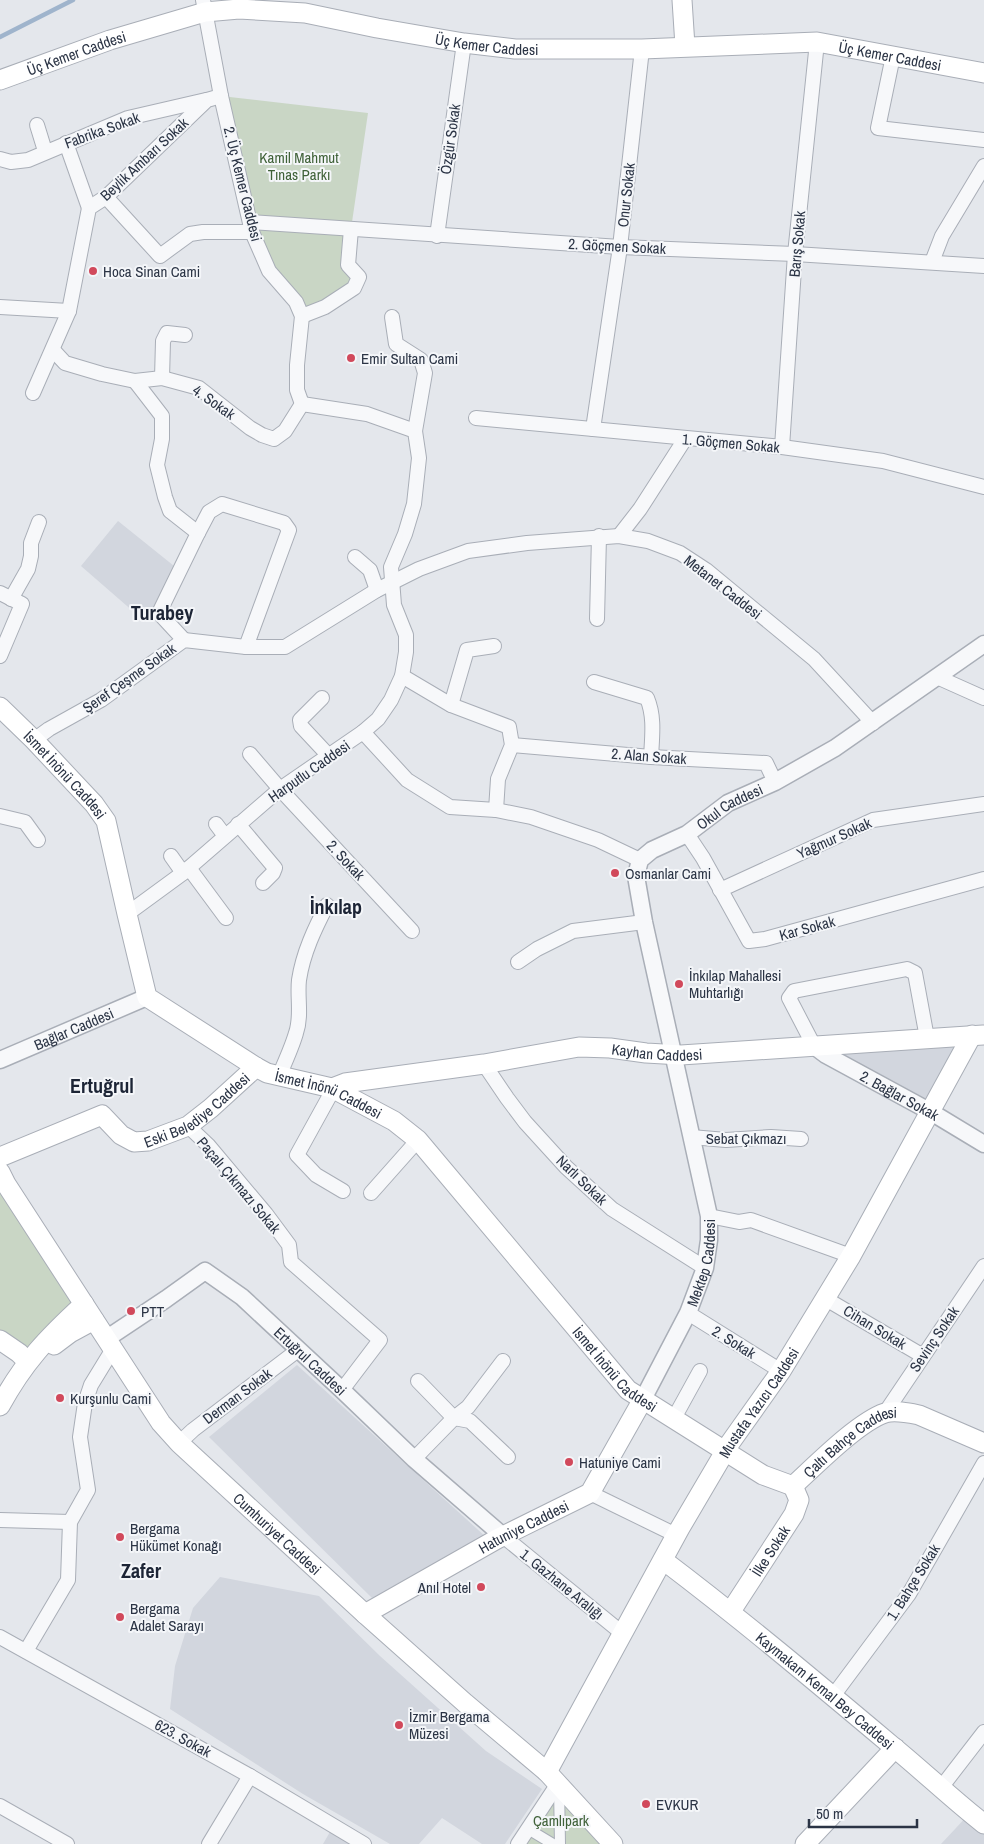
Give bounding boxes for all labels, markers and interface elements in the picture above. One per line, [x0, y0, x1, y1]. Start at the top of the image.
street label: Üç Kemer Caddesi [24, 25, 128, 80]
street label: Üç Kemer Caddesi [433, 28, 538, 60]
street label: Üç Kemer Caddesi [837, 36, 943, 75]
street label: Özgür Sokak [435, 101, 465, 176]
street label: Fabrika Sokak [61, 106, 143, 153]
street label: Beylik Ambarı Sokak [95, 112, 193, 205]
street label: 2. Üç Kemer Caddesi [219, 124, 267, 244]
park label: Kamil Mahmut Tınas Parkı [259, 147, 339, 185]
street label: Onur Sokak [612, 161, 640, 228]
street label: Barış Sokak [784, 209, 810, 278]
street label: 2. Göçmen Sokak [568, 233, 667, 259]
place label: Hoca Sinan Cami [103, 261, 200, 282]
marker: Hoca Sinan Cami [87, 265, 99, 277]
place label: Emir Sultan Cami [361, 348, 458, 369]
marker: Emir Sultan Cami [345, 352, 357, 364]
street label: 4. Sokak [188, 380, 240, 425]
street label: 1. Göçmen Sokak [681, 428, 781, 458]
street label: Metanet Caddesi [680, 550, 766, 624]
district label: Turabey [131, 599, 194, 626]
street label: Şeref Çeşme Sokak [78, 638, 181, 718]
street label: İsmet İnönü Caddesi [19, 725, 112, 823]
street label: Harputlu Caddesi [264, 735, 354, 807]
street label: 2. Alan Sokak [611, 743, 688, 769]
street label: Okul Caddesi [692, 778, 766, 834]
street label: Yağmur Sokak [793, 812, 875, 864]
street label: 2. Sokak [322, 835, 371, 885]
place label: Osmanlar Cami [625, 863, 711, 884]
marker: Osmanlar Cami [609, 867, 621, 879]
district label: İnkılap [310, 893, 362, 920]
street label: Kar Sokak [777, 910, 838, 945]
place label: İnkılap Mahallesi Muhtarlığı [689, 965, 781, 1003]
marker: İnkılap Mahallesi Muhtarlığı [673, 978, 685, 990]
street label: Bağlar Caddesi [30, 1002, 117, 1055]
street label: Kayhan Caddesi [610, 1038, 703, 1066]
street label: İsmet İnönü Caddesi [273, 1065, 386, 1123]
street label: 2. Bağlar Sokak [857, 1065, 944, 1126]
street label: Eski Belediye Caddesi [141, 1067, 254, 1152]
district label: Ertuğrul [70, 1072, 134, 1099]
street label: Sebat Çıkmazı [706, 1128, 786, 1149]
street label: Paçalı Çıkmazı Sokak [192, 1132, 286, 1238]
street label: Narlı Sokak [552, 1150, 613, 1210]
street label: Mektep Caddesi [681, 1219, 720, 1309]
street label: Cihan Sokak [839, 1300, 911, 1355]
place label: PTT [141, 1301, 165, 1322]
street label: Sevinç Sokak [904, 1301, 964, 1376]
marker: PTT [125, 1305, 137, 1317]
street label: 2. Sokak [708, 1320, 761, 1364]
street label: Ertuğrul Caddesi [270, 1322, 352, 1400]
street label: İsmet İnönü Caddesi [568, 1322, 662, 1416]
street label: Mustafa Yazıcı Caddesi [713, 1343, 804, 1462]
street label: Derman Sokak [198, 1363, 276, 1429]
place label: Kurşunlu Cami [70, 1388, 151, 1409]
marker: Kurşunlu Cami [54, 1392, 66, 1404]
street label: Çaltı Bahçe Caddesi [798, 1401, 897, 1482]
place label: Hatuniye Cami [579, 1452, 661, 1473]
marker: Hatuniye Cami [563, 1456, 575, 1468]
street label: Cumhuriyet Caddesi [229, 1488, 326, 1579]
street label: Hatuniye Caddesi [474, 1495, 572, 1558]
place label: Bergama Hükümet Konağı [130, 1518, 222, 1556]
street label: İlke Sokak [746, 1520, 795, 1580]
marker: Bergama Hükümet Konağı [114, 1531, 126, 1543]
street label: 1. Bahçe Sokak [881, 1539, 945, 1624]
street label: 1. Gazhane Aralığı [516, 1544, 608, 1624]
district label: Zafer [121, 1557, 162, 1584]
place label: Anıl Hotel [417, 1577, 471, 1598]
marker: Anıl Hotel [475, 1581, 487, 1593]
place label: Bergama Adalet Sarayı [129, 1598, 204, 1636]
marker: Bergama Adalet Sarayı [114, 1611, 126, 1623]
street label: Kaymakam Kemal Bey Caddesi [752, 1627, 899, 1754]
place label: İzmir Bergama Müzesi [409, 1706, 490, 1744]
street label: 623. Sokak [151, 1714, 216, 1763]
marker: İzmir Bergama Müzesi [393, 1719, 405, 1731]
place label: EVKUR [656, 1794, 698, 1815]
scale bar [809, 1796, 916, 1828]
marker: EVKUR [640, 1798, 652, 1810]
text: 50 m [816, 1803, 843, 1824]
park label: Çamlıpark [533, 1810, 590, 1831]

